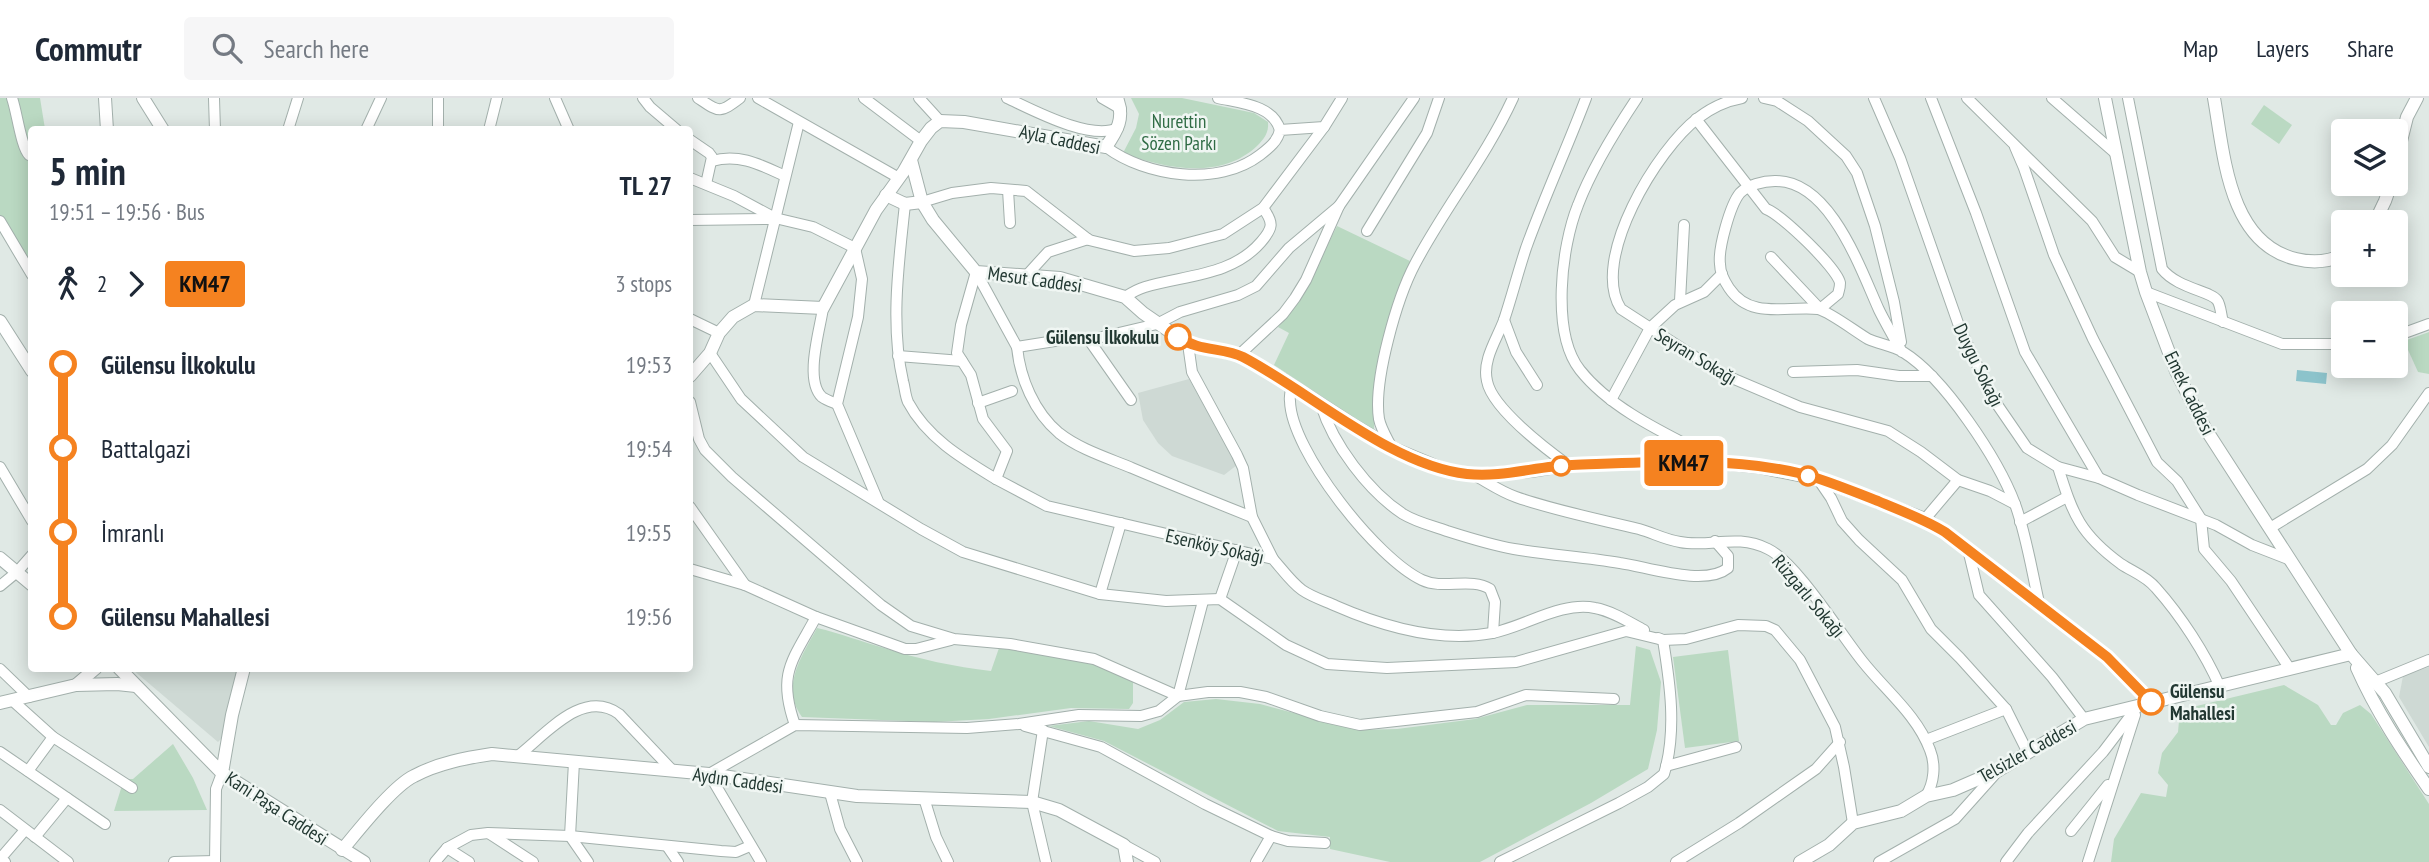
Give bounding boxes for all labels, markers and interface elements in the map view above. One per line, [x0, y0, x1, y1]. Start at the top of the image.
search box [184, 17, 674, 80]
text: Commutr [35, 27, 142, 70]
icon: search [208, 29, 246, 67]
text: Search here [264, 32, 369, 65]
text: Map [2183, 33, 2218, 64]
text: Layers [2256, 33, 2309, 64]
text: Share [2347, 33, 2394, 64]
park label: Nurettin Sözen Parkı [1141, 109, 1217, 155]
street label: Ayla Caddesi [1017, 119, 1103, 159]
map controls [2331, 119, 2408, 378]
button: layers [2331, 119, 2408, 196]
text: 5 min [49, 146, 126, 195]
text: TL 27 [620, 169, 672, 202]
text: 19:51 – 19:56 · Bus [49, 197, 205, 226]
button: + [2331, 210, 2408, 287]
street label: Mesut Caddesi [986, 261, 1084, 297]
icon: walk [49, 265, 87, 303]
icon: forward [117, 265, 155, 303]
text: KM47 [179, 268, 231, 299]
text: 2 [97, 269, 107, 298]
text: 3 stops [615, 269, 672, 298]
button: − [2331, 301, 2408, 378]
street label: Duygu Sokağı [1949, 320, 2009, 410]
street label: Seyran Sokağı [1651, 322, 1741, 390]
marker: Gülensu İlkokulu [1165, 324, 1191, 350]
place label: Gülensu İlkokulu [1046, 325, 1159, 349]
street label: Emek Caddesi [2159, 347, 2221, 439]
text: Gülensu İlkokulu [101, 348, 256, 381]
text: 19:53 [626, 350, 672, 379]
text: Battalgazi [101, 432, 191, 465]
text: 19:54 [626, 434, 672, 463]
line badge: KM47 [1635, 440, 1733, 486]
text: KM47 [1658, 447, 1710, 478]
unlabelled marker [1551, 456, 1571, 476]
unlabelled marker [1798, 466, 1818, 486]
text: İmranlı [101, 516, 165, 549]
text: 19:55 [626, 518, 672, 547]
street label: Esenköy Sokağı [1163, 523, 1267, 569]
street label: Rüzgarlı Sokağı [1767, 550, 1851, 642]
text: Gülensu Mahallesi [101, 600, 270, 633]
text: 19:56 [626, 602, 672, 631]
place label: Gülensu Mahallesi [2170, 679, 2235, 725]
marker: Gülensu Mahallesi [2138, 689, 2164, 715]
street label: Telsizler Caddesi [1974, 714, 2080, 788]
street label: Aydın Caddesi [691, 762, 785, 798]
street label: Kani Paşa Caddesi [221, 766, 333, 850]

